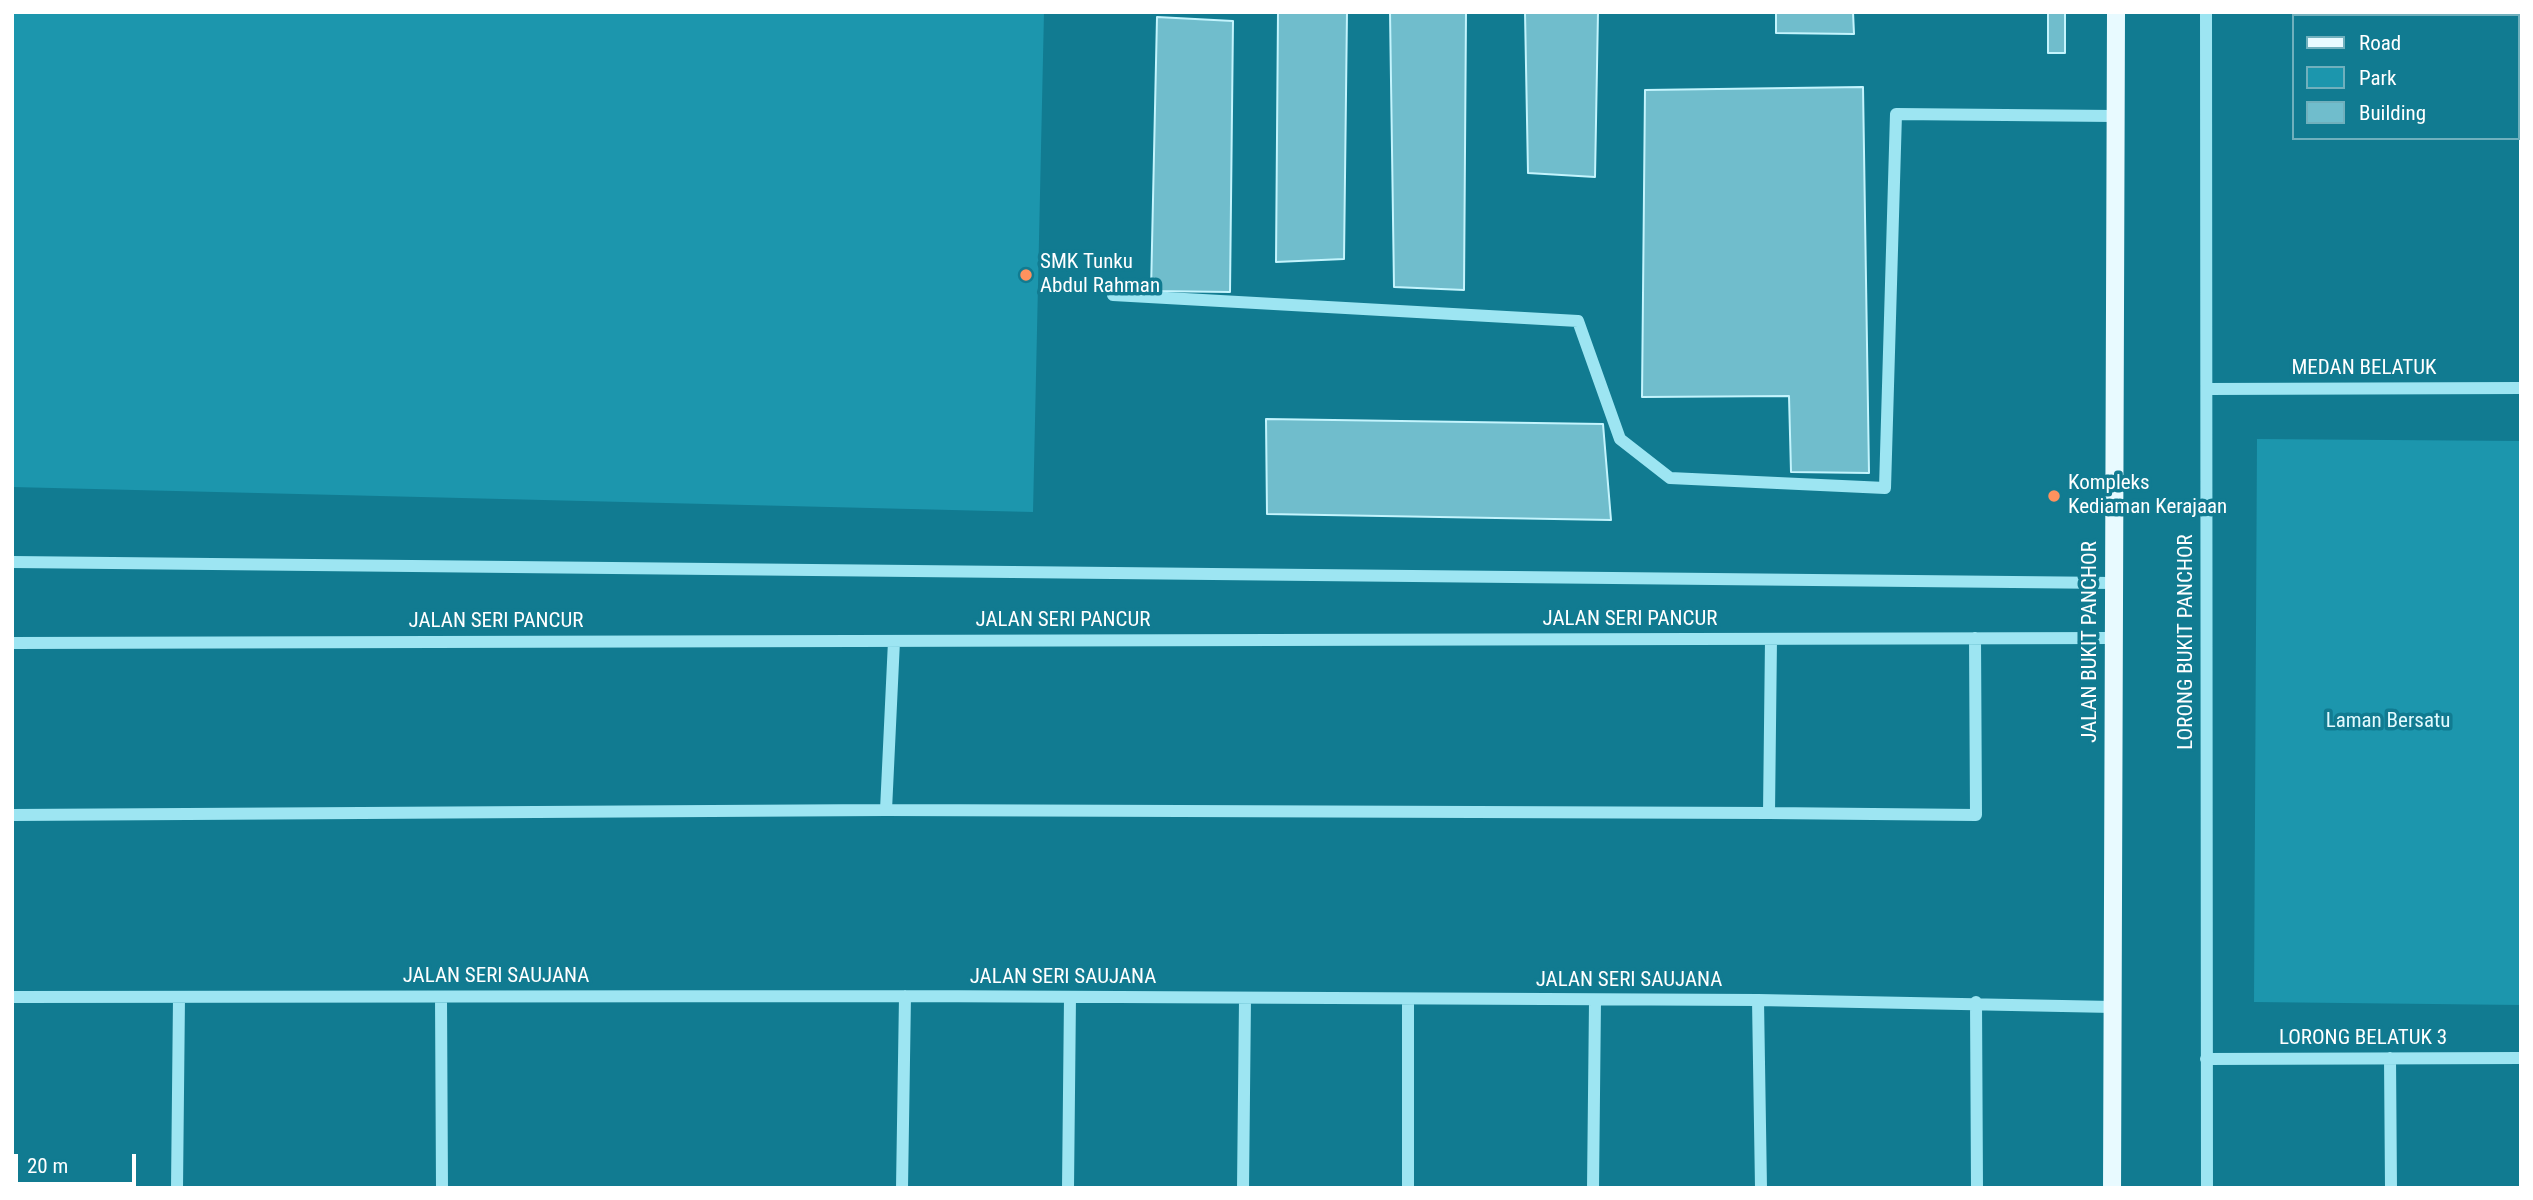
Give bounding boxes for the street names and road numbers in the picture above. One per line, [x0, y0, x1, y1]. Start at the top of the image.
street label: MEDAN BELATUK [2291, 356, 2437, 382]
street label: LORONG BUKIT PANCHOR [2174, 534, 2200, 750]
street label: JALAN BUKIT PANCHOR [2078, 541, 2104, 743]
street label: JALAN SERI PANCUR [1543, 607, 1717, 633]
street label: JALAN SERI PANCUR [976, 608, 1150, 634]
street label: JALAN SERI PANCUR [409, 609, 583, 635]
street label: JALAN SERI SAUJANA [403, 964, 589, 990]
street label: JALAN SERI SAUJANA [970, 965, 1156, 991]
street label: JALAN SERI SAUJANA [1536, 968, 1722, 994]
street label: LORONG BELATUK 3 [2279, 1026, 2447, 1052]

